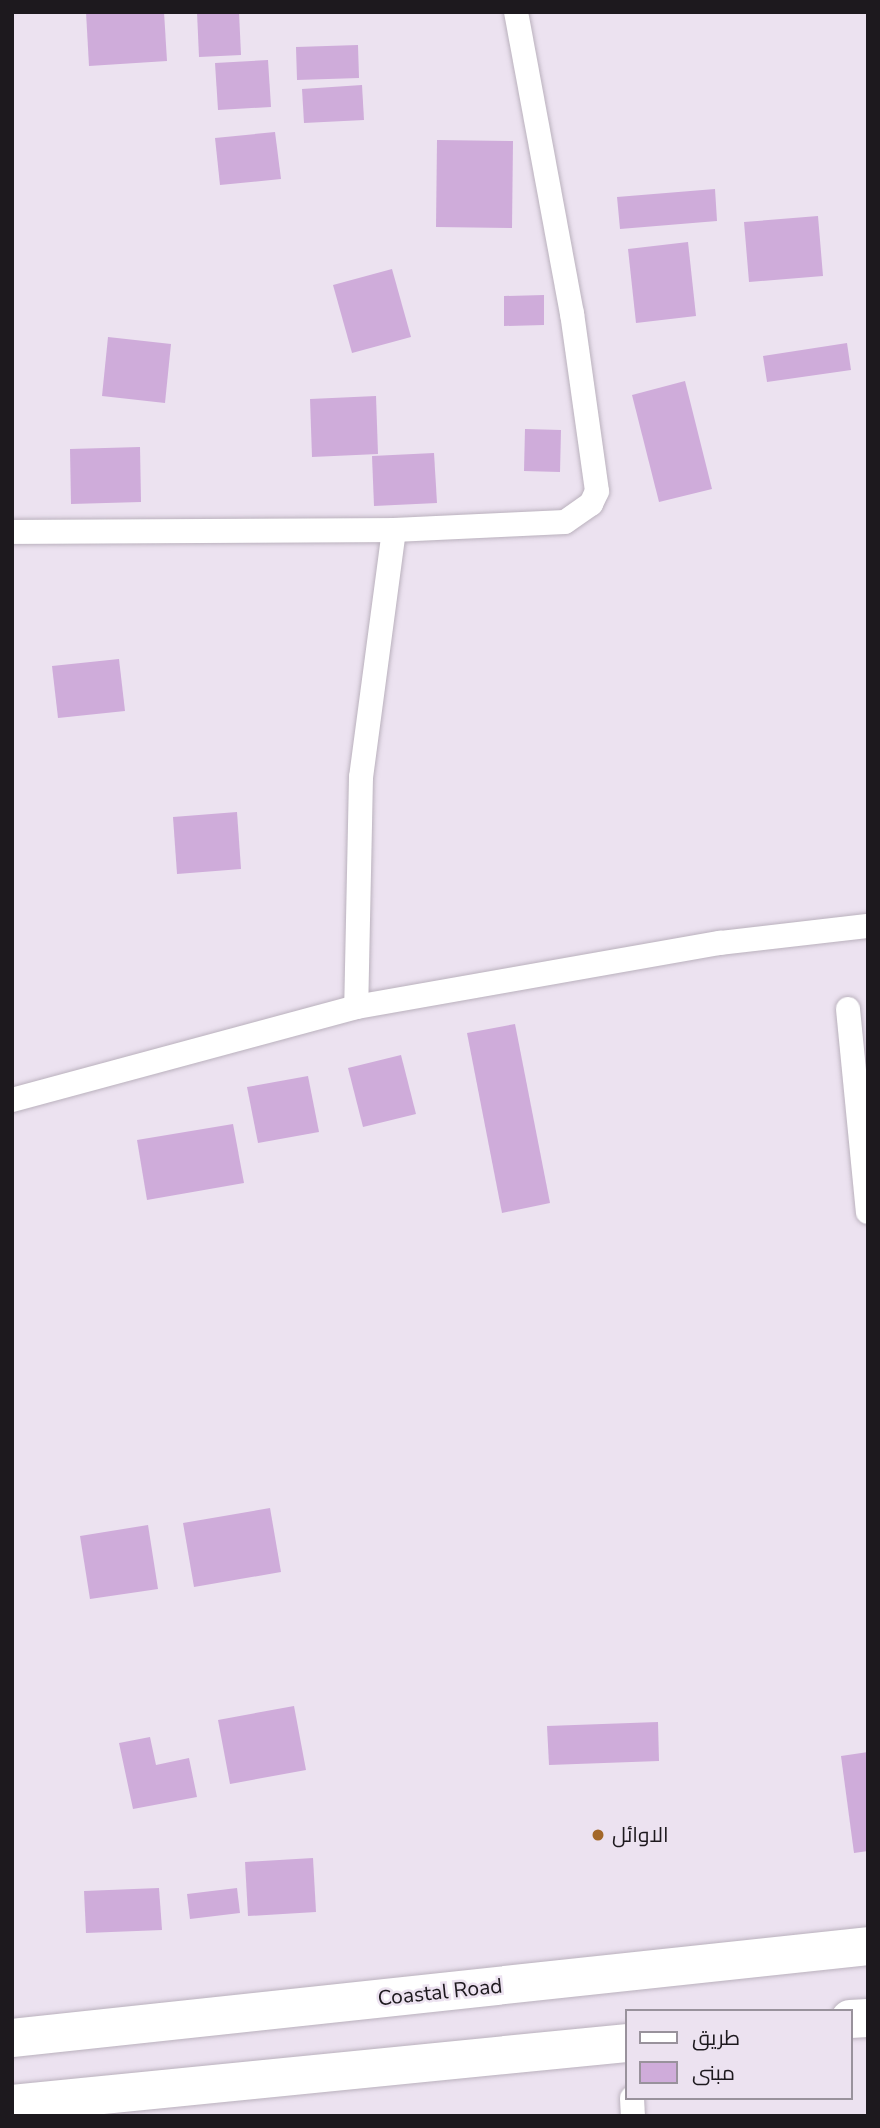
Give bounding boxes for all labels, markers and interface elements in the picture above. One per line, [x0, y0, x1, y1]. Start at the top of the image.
place label: الاوائل [612, 1822, 669, 1848]
marker: الاوائل [590, 1827, 606, 1843]
street label: Coastal Road [376, 1973, 504, 2011]
legend [624, 2009, 852, 2100]
text: طريق [692, 2024, 740, 2052]
text: مبنى [692, 2059, 735, 2087]

